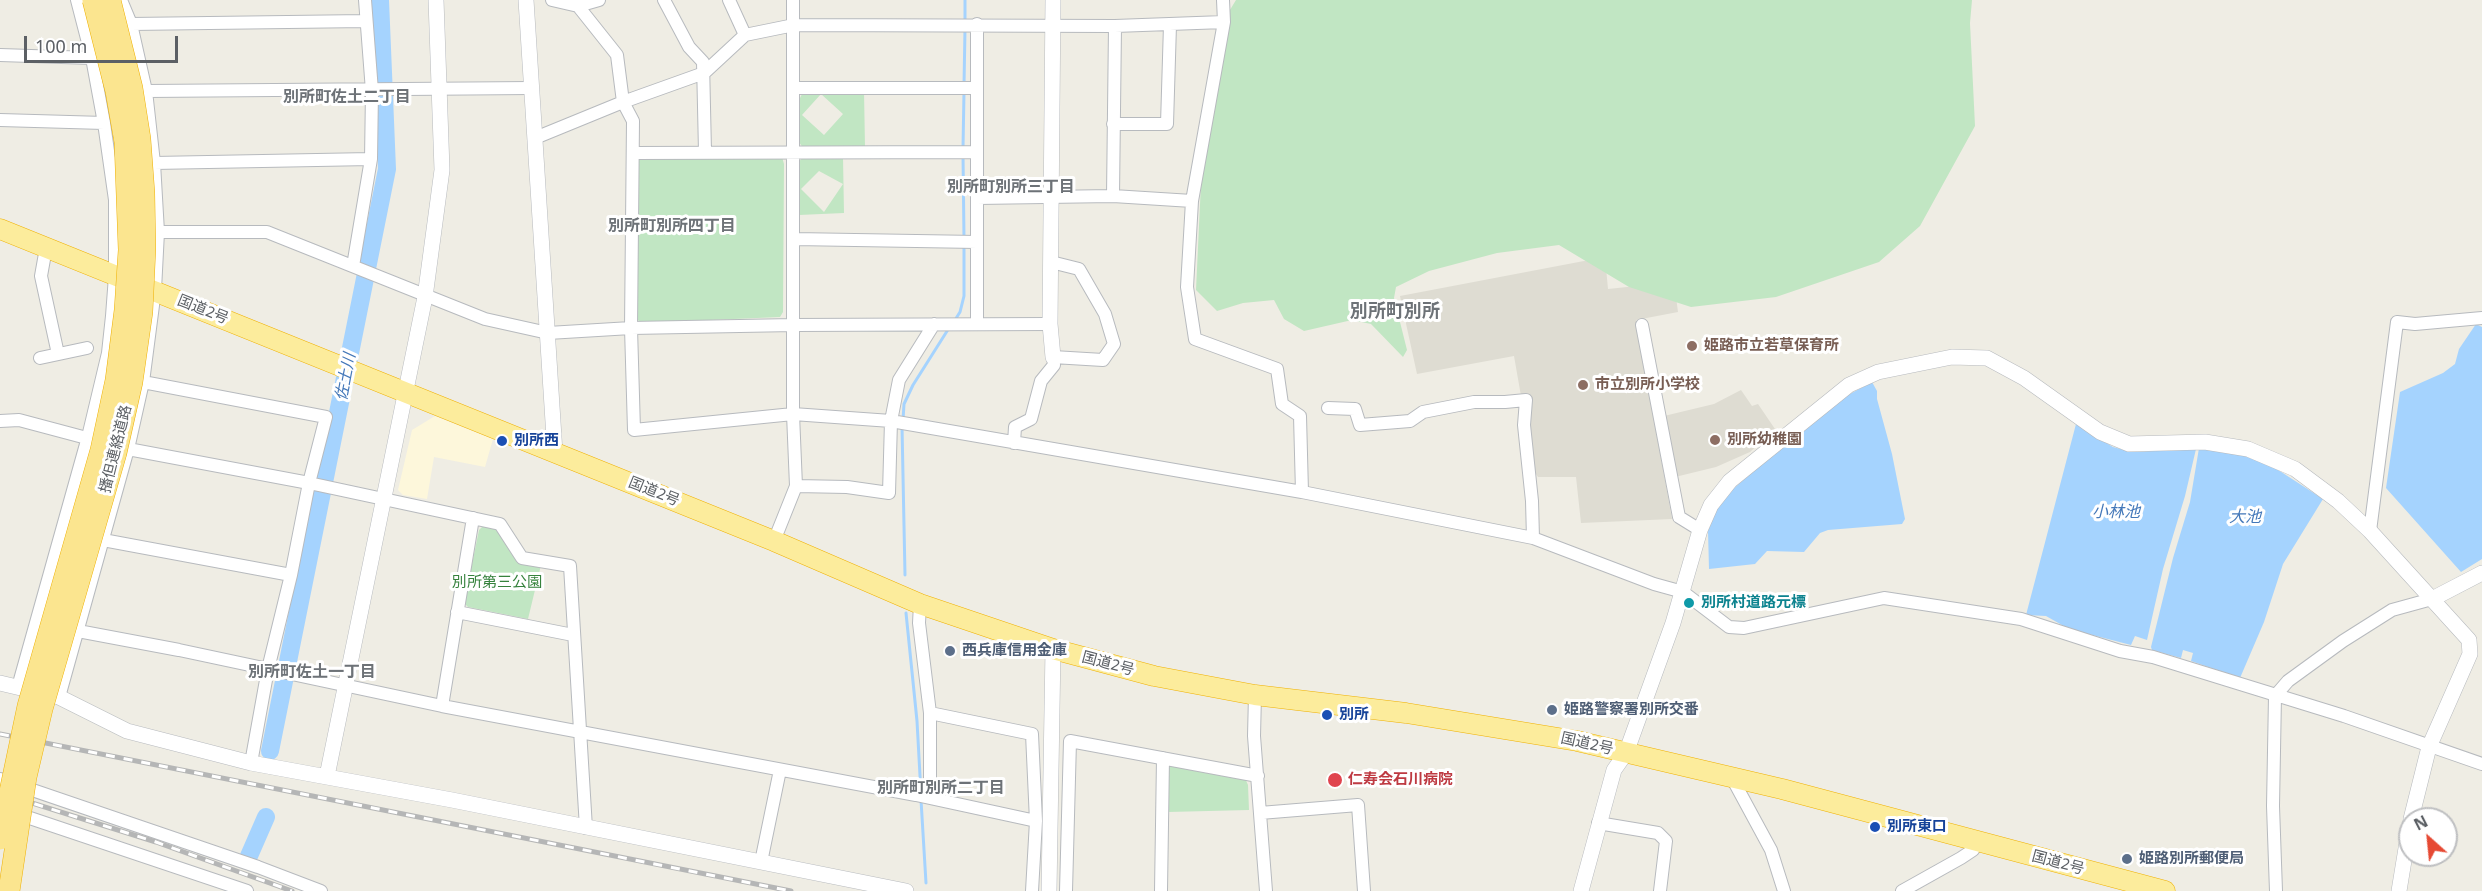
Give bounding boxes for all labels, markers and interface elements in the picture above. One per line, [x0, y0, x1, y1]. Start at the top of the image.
scale bar [27, 24, 182, 62]
text: 100 m [35, 34, 87, 58]
district label: 別所町佐土二丁目 [283, 87, 411, 107]
district label: 別所町別所三丁目 [947, 177, 1075, 197]
district label: 別所町別所四丁目 [608, 216, 736, 236]
street label: 国道2号 [175, 292, 231, 328]
district label: 別所町別所 [1350, 301, 1440, 323]
place label: 姫路市立若草保育所 [1704, 337, 1839, 355]
marker: 姫路市立若草保育所 [1685, 339, 1699, 353]
water label: 佐土川 [332, 352, 360, 402]
place label: 市立別所小学校 [1595, 376, 1700, 394]
marker: 市立別所小学校 [1576, 378, 1590, 392]
street label: 播但連絡道路 [96, 403, 136, 495]
place label: 別所幼稚園 [1727, 431, 1802, 449]
place label: 別所西 [514, 432, 559, 450]
marker: 別所幼稚園 [1708, 433, 1722, 447]
marker: 別所西 [495, 434, 509, 448]
street label: 国道2号 [626, 474, 682, 510]
water label: 小林池 [2092, 502, 2140, 522]
water label: 大池 [2229, 507, 2261, 527]
park label: 別所第三公園 [452, 574, 542, 592]
place label: 別所村道路元標 [1701, 594, 1806, 612]
marker: 別所村道路元標 [1682, 596, 1696, 610]
place label: 西兵庫信用金庫 [962, 642, 1067, 660]
marker: 西兵庫信用金庫 [943, 644, 957, 658]
street label: 国道2号 [1080, 648, 1136, 680]
district label: 別所町佐土一丁目 [248, 662, 376, 682]
place label: 姫路警察署別所交番 [1564, 701, 1699, 719]
marker: 姫路警察署別所交番 [1545, 703, 1559, 717]
place label: 別所 [1339, 706, 1369, 724]
marker: 別所 [1320, 708, 1334, 722]
street label: 国道2号 [1559, 729, 1615, 759]
marker: 仁寿会石川病院 [1326, 771, 1344, 789]
place label: 仁寿会石川病院 [1348, 771, 1453, 789]
district label: 別所町別所二丁目 [877, 778, 1005, 798]
north arrow [2398, 807, 2458, 867]
text: N [2410, 810, 2432, 836]
place label: 別所東口 [1887, 818, 1947, 836]
marker: 別所東口 [1868, 820, 1882, 834]
street label: 国道2号 [2030, 847, 2086, 879]
place label: 姫路別所郵便局 [2139, 850, 2244, 868]
marker: 姫路別所郵便局 [2120, 852, 2134, 866]

